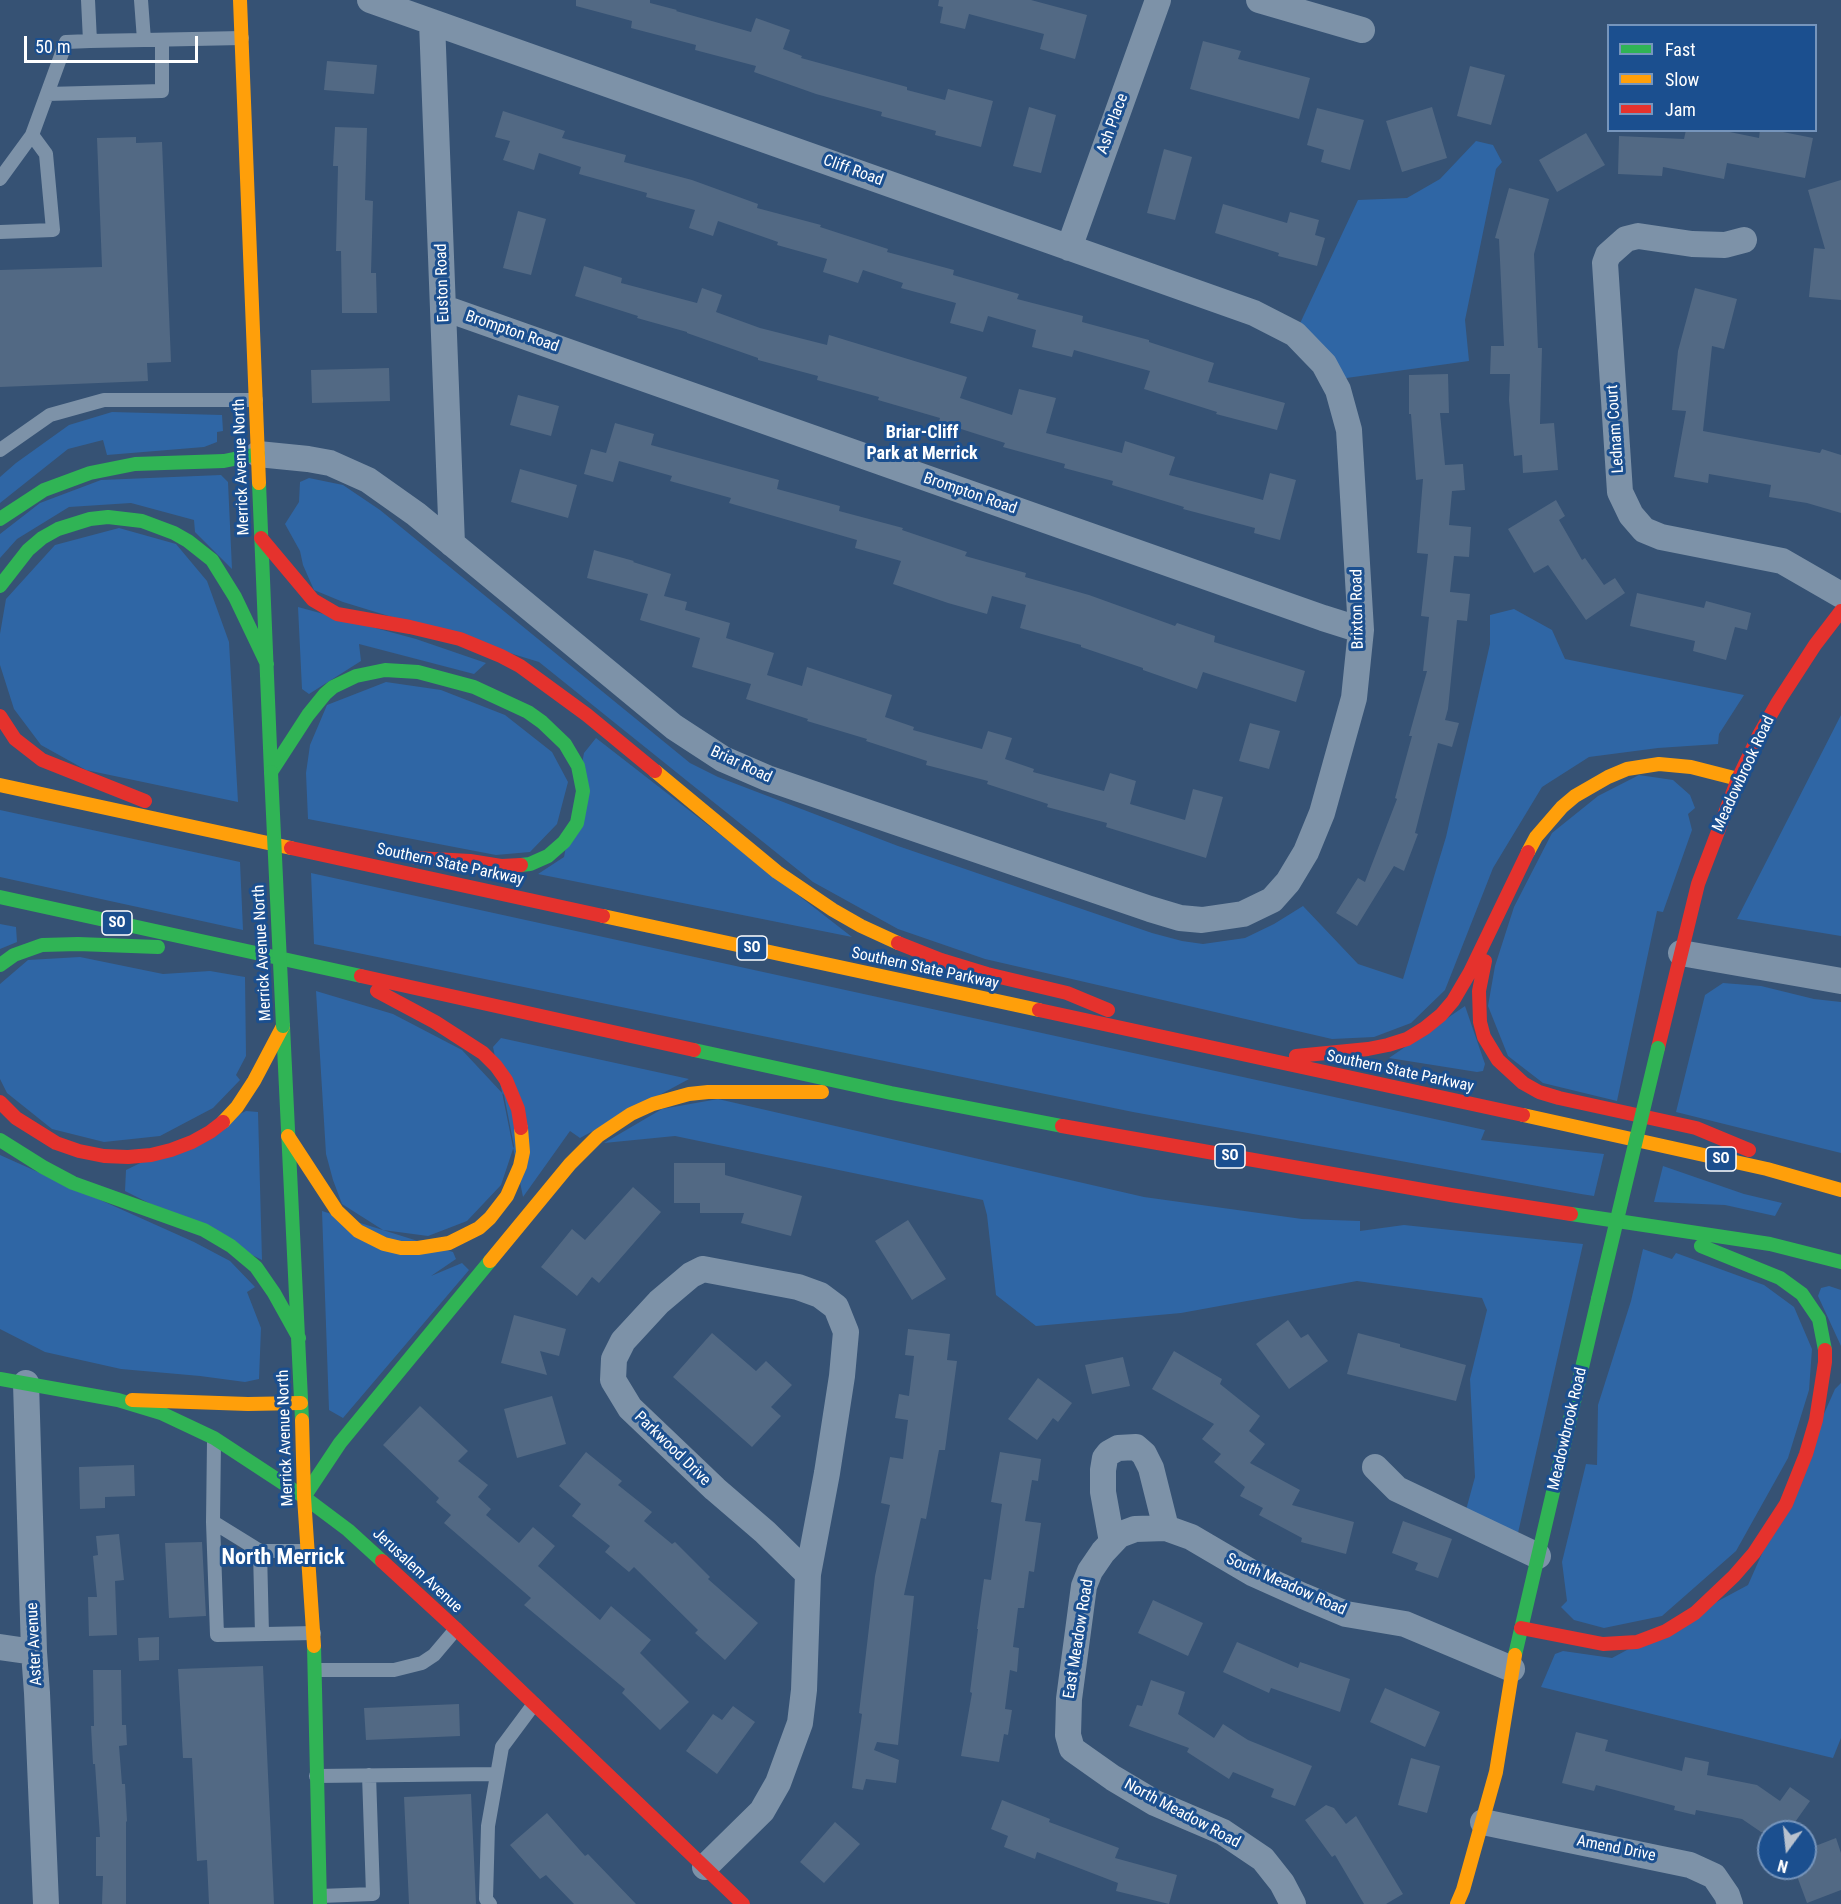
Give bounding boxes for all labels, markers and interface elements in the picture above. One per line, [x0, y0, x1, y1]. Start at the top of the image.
scale bar [27, 24, 201, 62]
legend [1607, 24, 1817, 132]
text: 50 m [35, 36, 70, 57]
text: Fast [1665, 39, 1696, 60]
text: Slow [1665, 69, 1699, 90]
street label: Ash Place [1093, 91, 1133, 157]
text: Jam [1665, 99, 1696, 120]
street label: Cliff Road [820, 151, 886, 191]
street label: Euston Road [432, 243, 454, 323]
street label: Brompton Road [463, 307, 561, 357]
street label: Lednam Court [1603, 384, 1629, 474]
street label: Merrick Avenue North [230, 398, 254, 536]
district label: Briar-Cliff Park at Merrick [866, 422, 978, 464]
street label: Brompton Road [921, 469, 1019, 519]
street label: Brixton Road [1348, 569, 1368, 649]
street label: Meadowbrook Road [1709, 713, 1779, 835]
street label: Briar Road [707, 742, 775, 788]
street label: Southern State Parkway [375, 840, 525, 890]
street label: Merrick Avenue North [250, 884, 276, 1022]
road number: SO [102, 911, 132, 935]
road number: SO [737, 936, 767, 960]
street label: Southern State Parkway [850, 944, 1000, 994]
street label: Southern State Parkway [1325, 1047, 1475, 1097]
road number: SO [1215, 1144, 1245, 1168]
road number: SO [1706, 1147, 1736, 1171]
street label: Meadowbrook Road [1545, 1366, 1591, 1492]
street label: Merrick Avenue North [274, 1369, 298, 1507]
street label: Parkwood Drive [630, 1408, 714, 1490]
street label: Jerusalem Avenue [368, 1525, 466, 1617]
district label: North Merrick [222, 1545, 344, 1571]
street label: South Meadow Road [1223, 1550, 1349, 1620]
street label: East Meadow Road [1060, 1578, 1098, 1700]
street label: Aster Avenue [23, 1602, 47, 1686]
street label: North Meadow Road [1121, 1775, 1243, 1853]
north arrow [1757, 1820, 1817, 1880]
street label: Amend Drive [1575, 1832, 1657, 1866]
text: N [1776, 1855, 1790, 1876]

